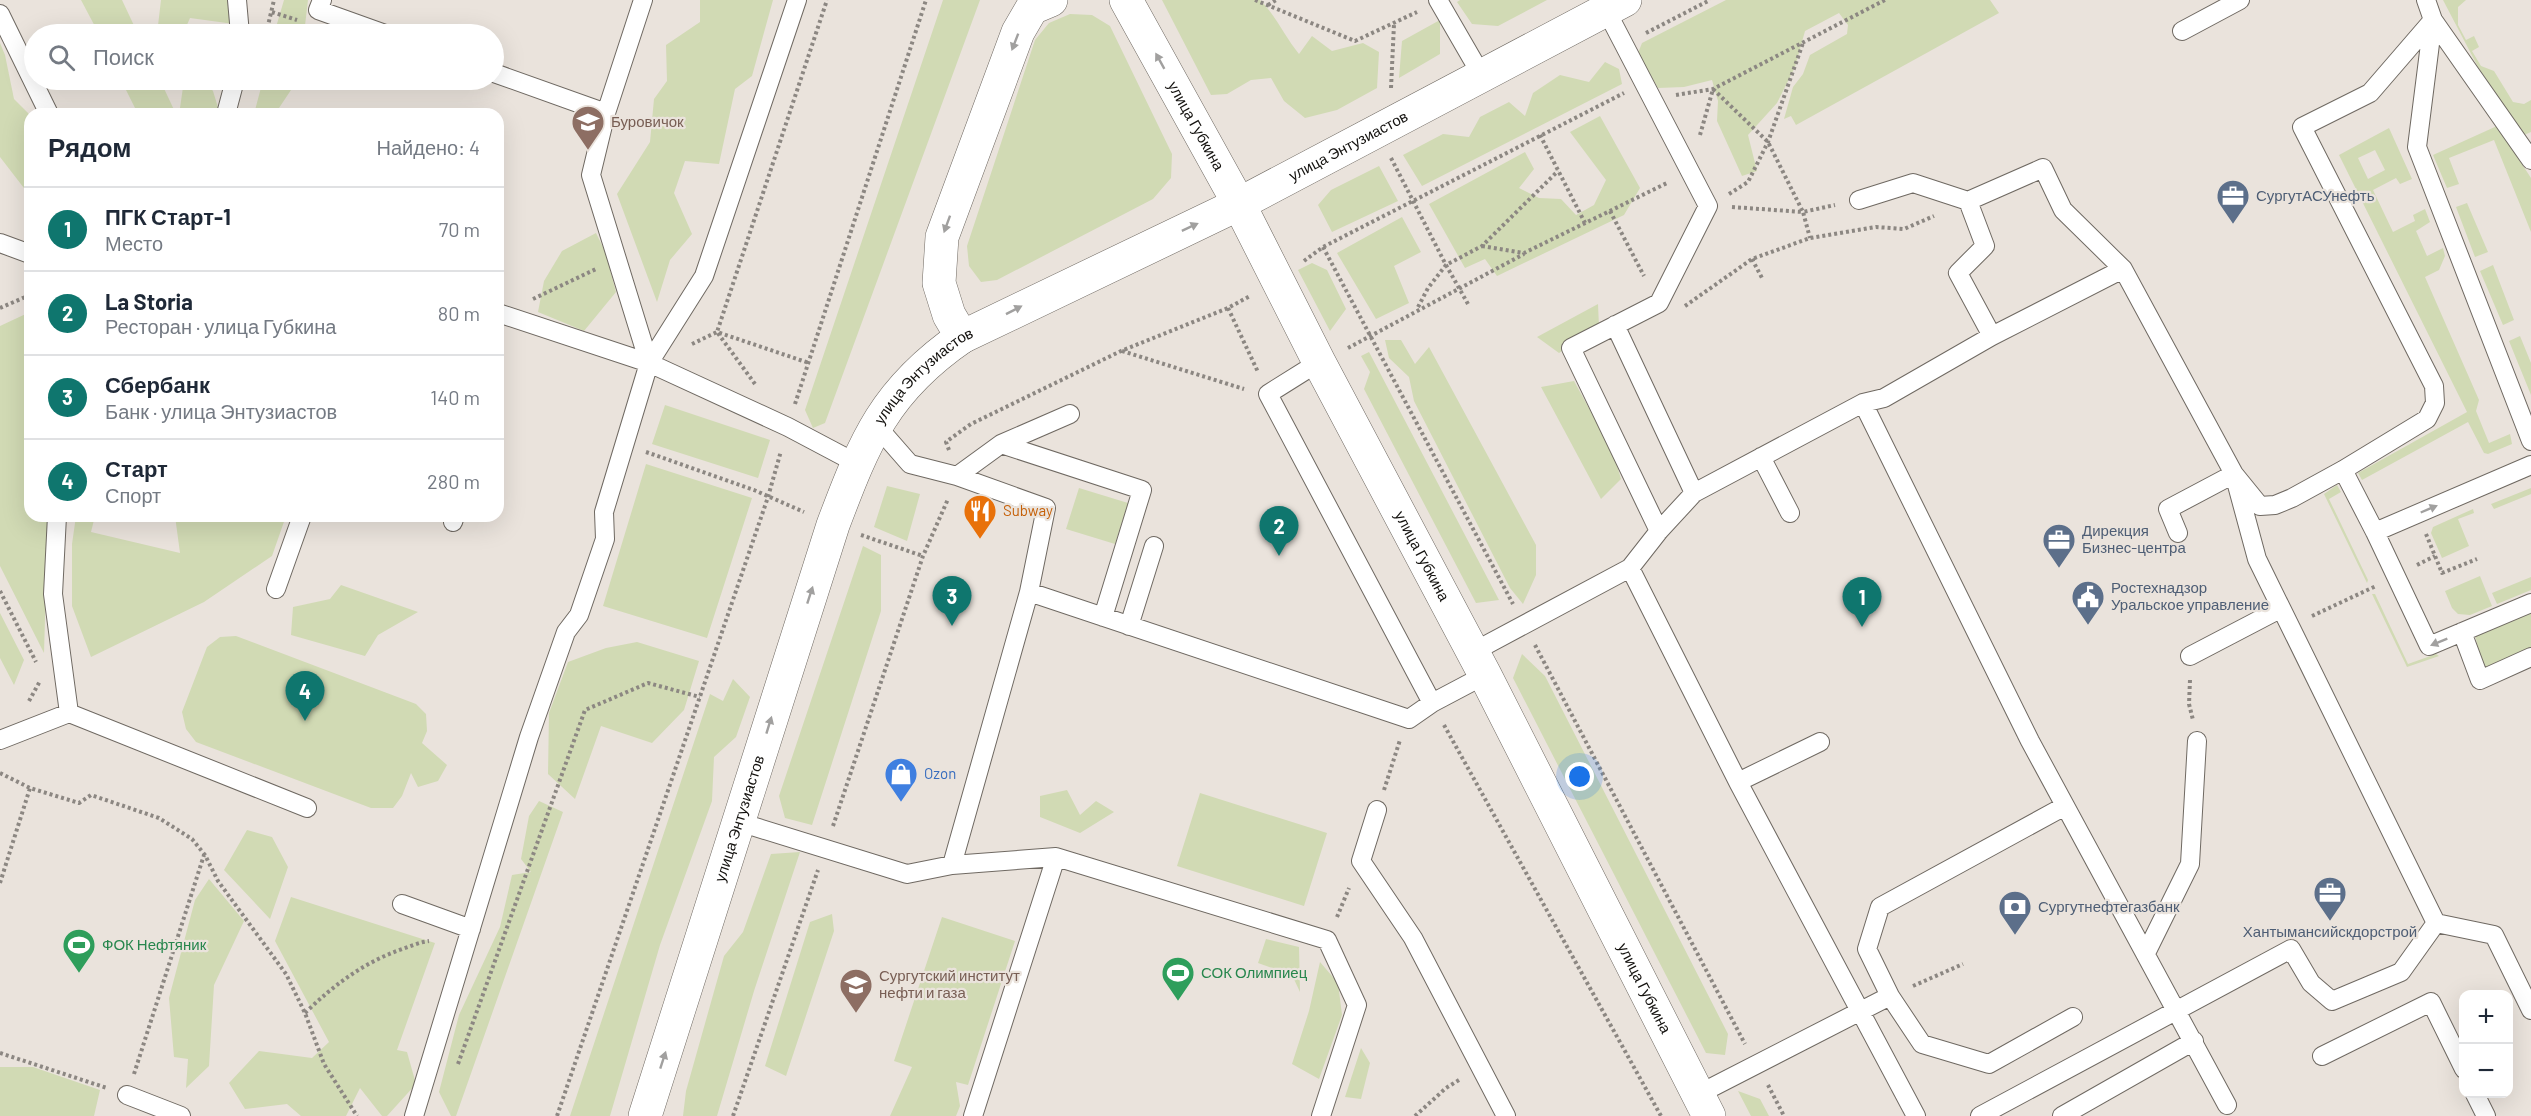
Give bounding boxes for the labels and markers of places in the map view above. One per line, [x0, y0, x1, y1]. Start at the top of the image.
school or university icon: Буровичок [570, 104, 606, 151]
place label: Буровичок [611, 112, 684, 130]
office icon: СургутАСУнефть [2215, 178, 2251, 225]
place label: СургутАСУнефть [2256, 186, 2375, 204]
restaurant icon: Subway [962, 493, 998, 540]
place label: Subway [1003, 501, 1053, 519]
pin: 2 [1260, 506, 1298, 556]
place label: Дирекция Бизнес-центра [2082, 521, 2186, 556]
office icon: Дирекция Бизнес-центра [2041, 522, 2077, 569]
pin: 3 [932, 576, 972, 626]
pin: 1 [1842, 578, 1882, 627]
place label: Ростехнадзор Уральское управление [2111, 578, 2269, 613]
public building icon: Ростехнадзор Уральское управление [2070, 579, 2106, 626]
pin: 4 [286, 672, 324, 721]
shop icon: Ozon [883, 756, 919, 803]
place label: Ozon [924, 764, 956, 782]
office icon: Хантымансийскдорстрой [2312, 875, 2348, 922]
bank icon: Сургутнефтегазбанк [1997, 889, 2033, 936]
place label: Сургутнефтегазбанк [2038, 897, 2180, 915]
place label: Хантымансийскдорстрой [2243, 922, 2417, 940]
sports icon: ФОК Нефтяник [61, 927, 97, 974]
place label: ФОК Нефтяник [102, 935, 207, 953]
sports icon: СОК Олимпиец [1160, 955, 1196, 1002]
place label: СОК Олимпиец [1201, 963, 1308, 981]
place label: Сургутский институт нефти и газа [879, 966, 1020, 1001]
school or university icon: Сургутский институт нефти и газа [838, 967, 874, 1014]

